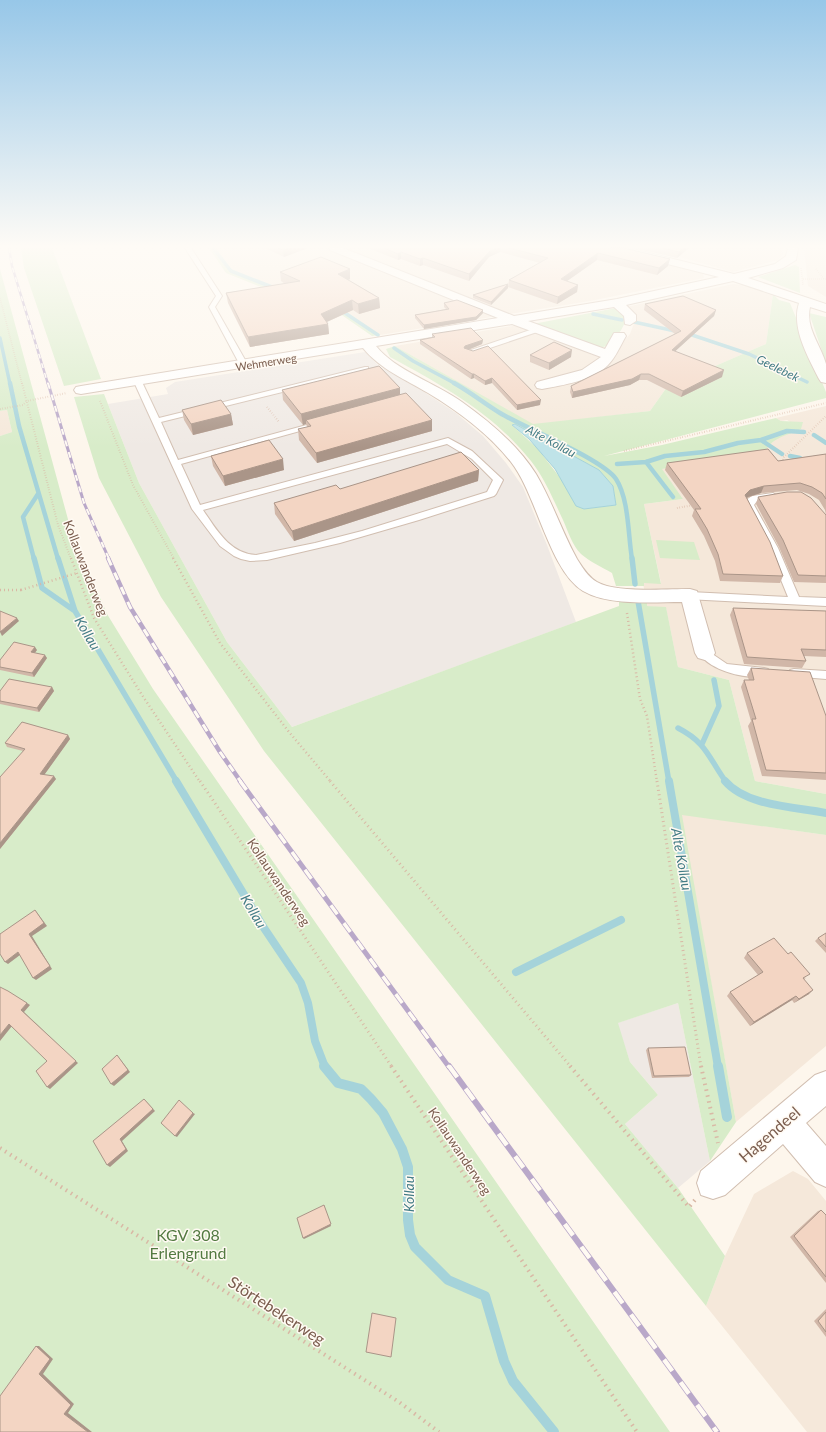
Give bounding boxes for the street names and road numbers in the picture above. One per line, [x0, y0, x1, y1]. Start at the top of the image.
street label: Wehmerweg [235, 351, 298, 373]
street label: Kollauwanderweg [60, 518, 112, 619]
street label: Kollauwanderweg [244, 835, 314, 929]
street label: Hagendeel [734, 1102, 804, 1166]
street label: Kollauwanderweg [425, 1104, 495, 1198]
street label: Störtebekerweg [225, 1272, 329, 1348]

